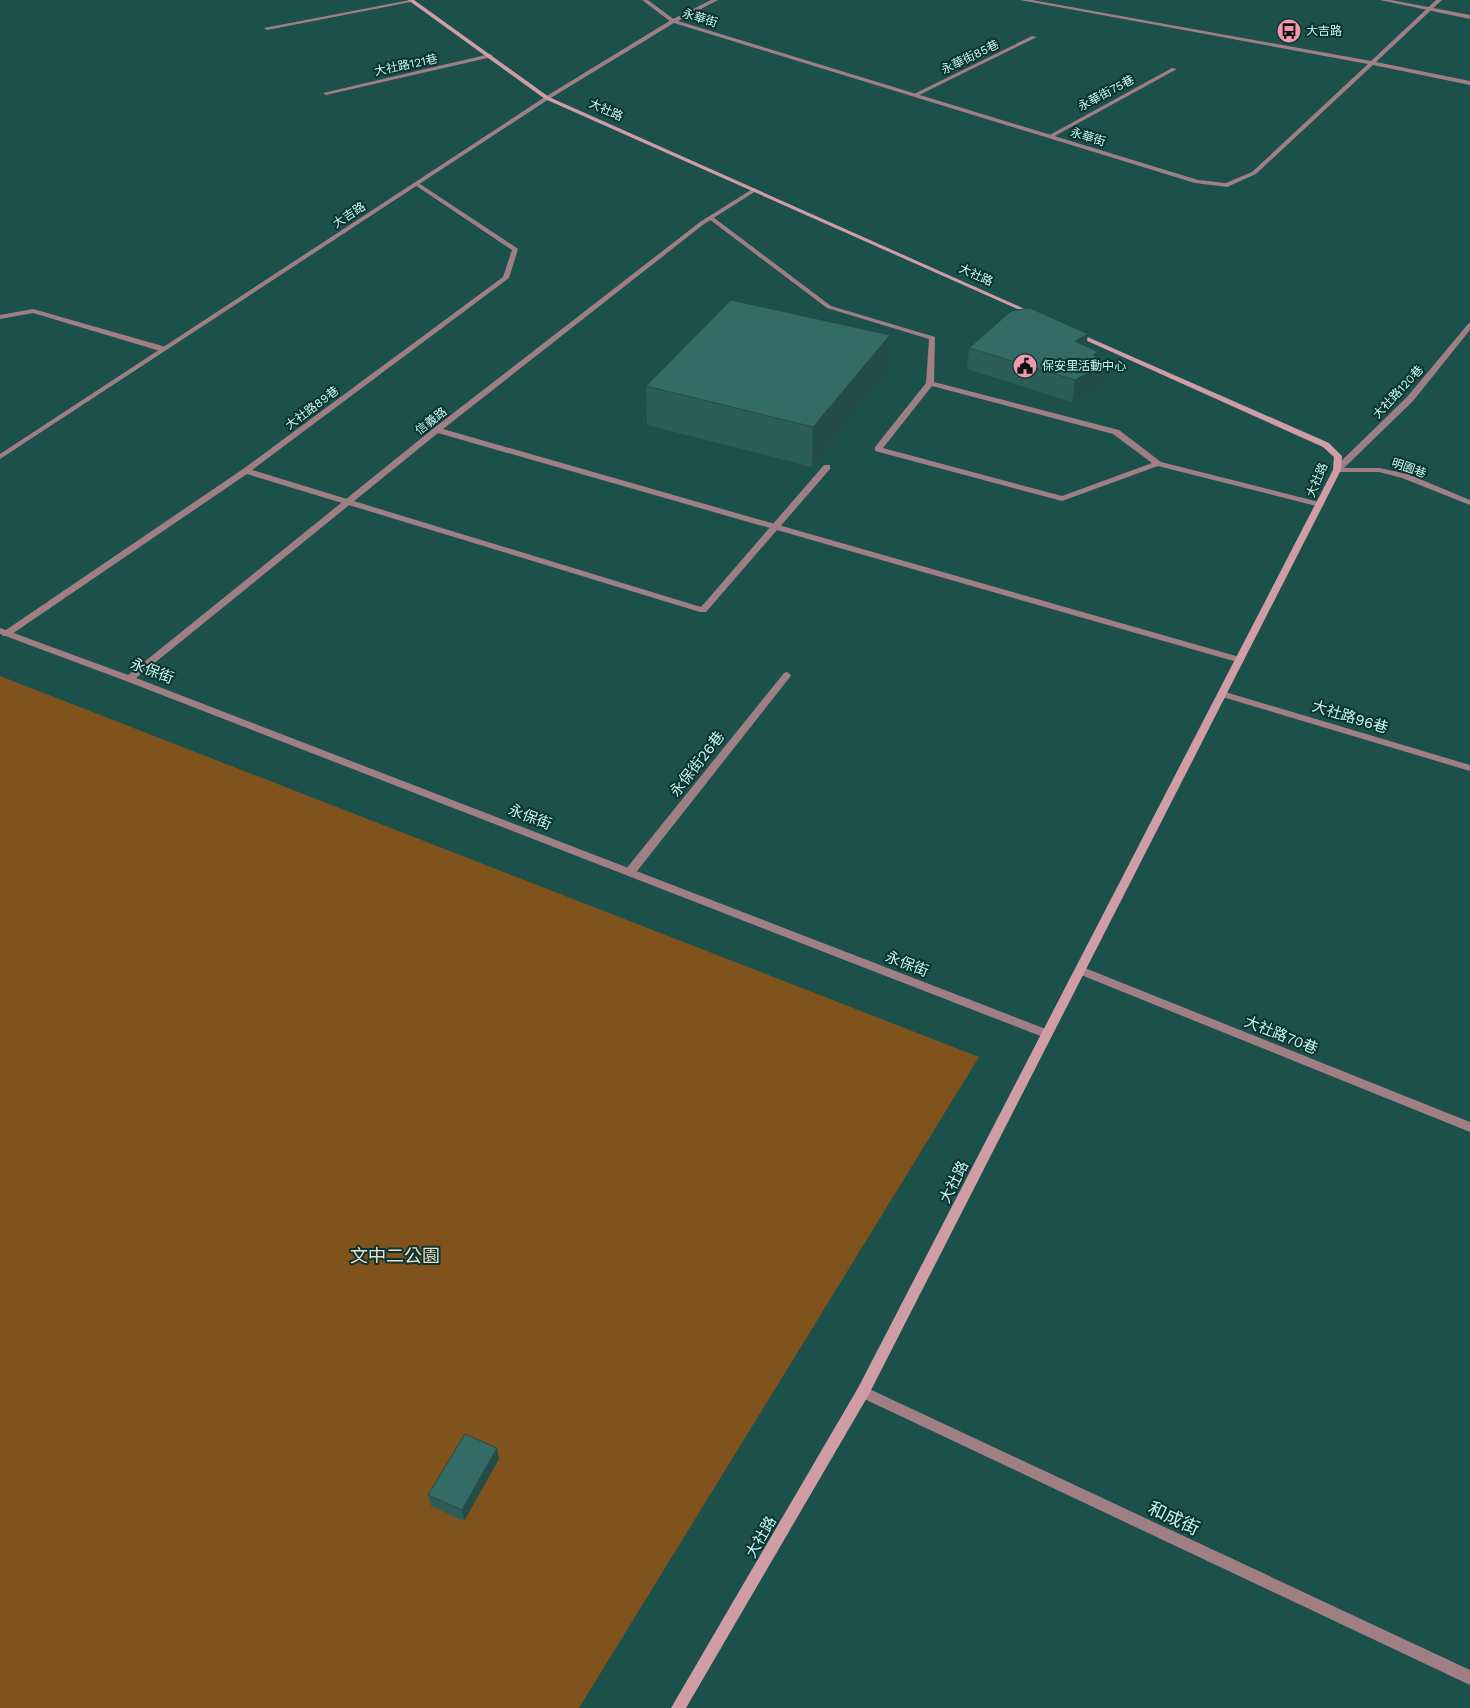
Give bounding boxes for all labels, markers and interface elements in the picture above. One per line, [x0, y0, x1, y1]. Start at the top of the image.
street label: 永華街 [681, 6, 719, 30]
bus stop icon: 大吉路 [1276, 18, 1302, 44]
place label: 大吉路 [1306, 24, 1342, 38]
street label: 永華街85巷 [939, 37, 1001, 77]
street label: 大社路121巷 [373, 51, 439, 79]
street label: 永華街75巷 [1075, 72, 1137, 114]
street label: 大社路 [587, 96, 625, 124]
street label: 永華街 [1069, 125, 1107, 149]
street label: 大吉路 [330, 199, 368, 231]
street label: 大社路 [957, 261, 995, 289]
public building icon: 保安里活動中心 [1012, 353, 1038, 379]
place label: 保安里活動中心 [1042, 359, 1126, 373]
street label: 大社路120巷 [1370, 363, 1426, 421]
street label: 大社路89巷 [283, 384, 341, 432]
street label: 信義路 [413, 404, 449, 438]
street label: 明園巷 [1390, 456, 1428, 480]
street label: 大社路 [1304, 461, 1330, 499]
street label: 永保街 [128, 655, 176, 687]
street label: 大社路96巷 [1310, 697, 1390, 737]
street label: 永保街26巷 [666, 728, 728, 800]
street label: 永保街 [506, 801, 554, 833]
street label: 永保街 [883, 948, 931, 980]
street label: 大社路70巷 [1242, 1012, 1320, 1058]
street label: 大社路 [936, 1158, 972, 1206]
park label: 文中二公園 [350, 1245, 440, 1266]
street label: 和成街 [1145, 1497, 1203, 1539]
street label: 大社路 [742, 1513, 780, 1561]

